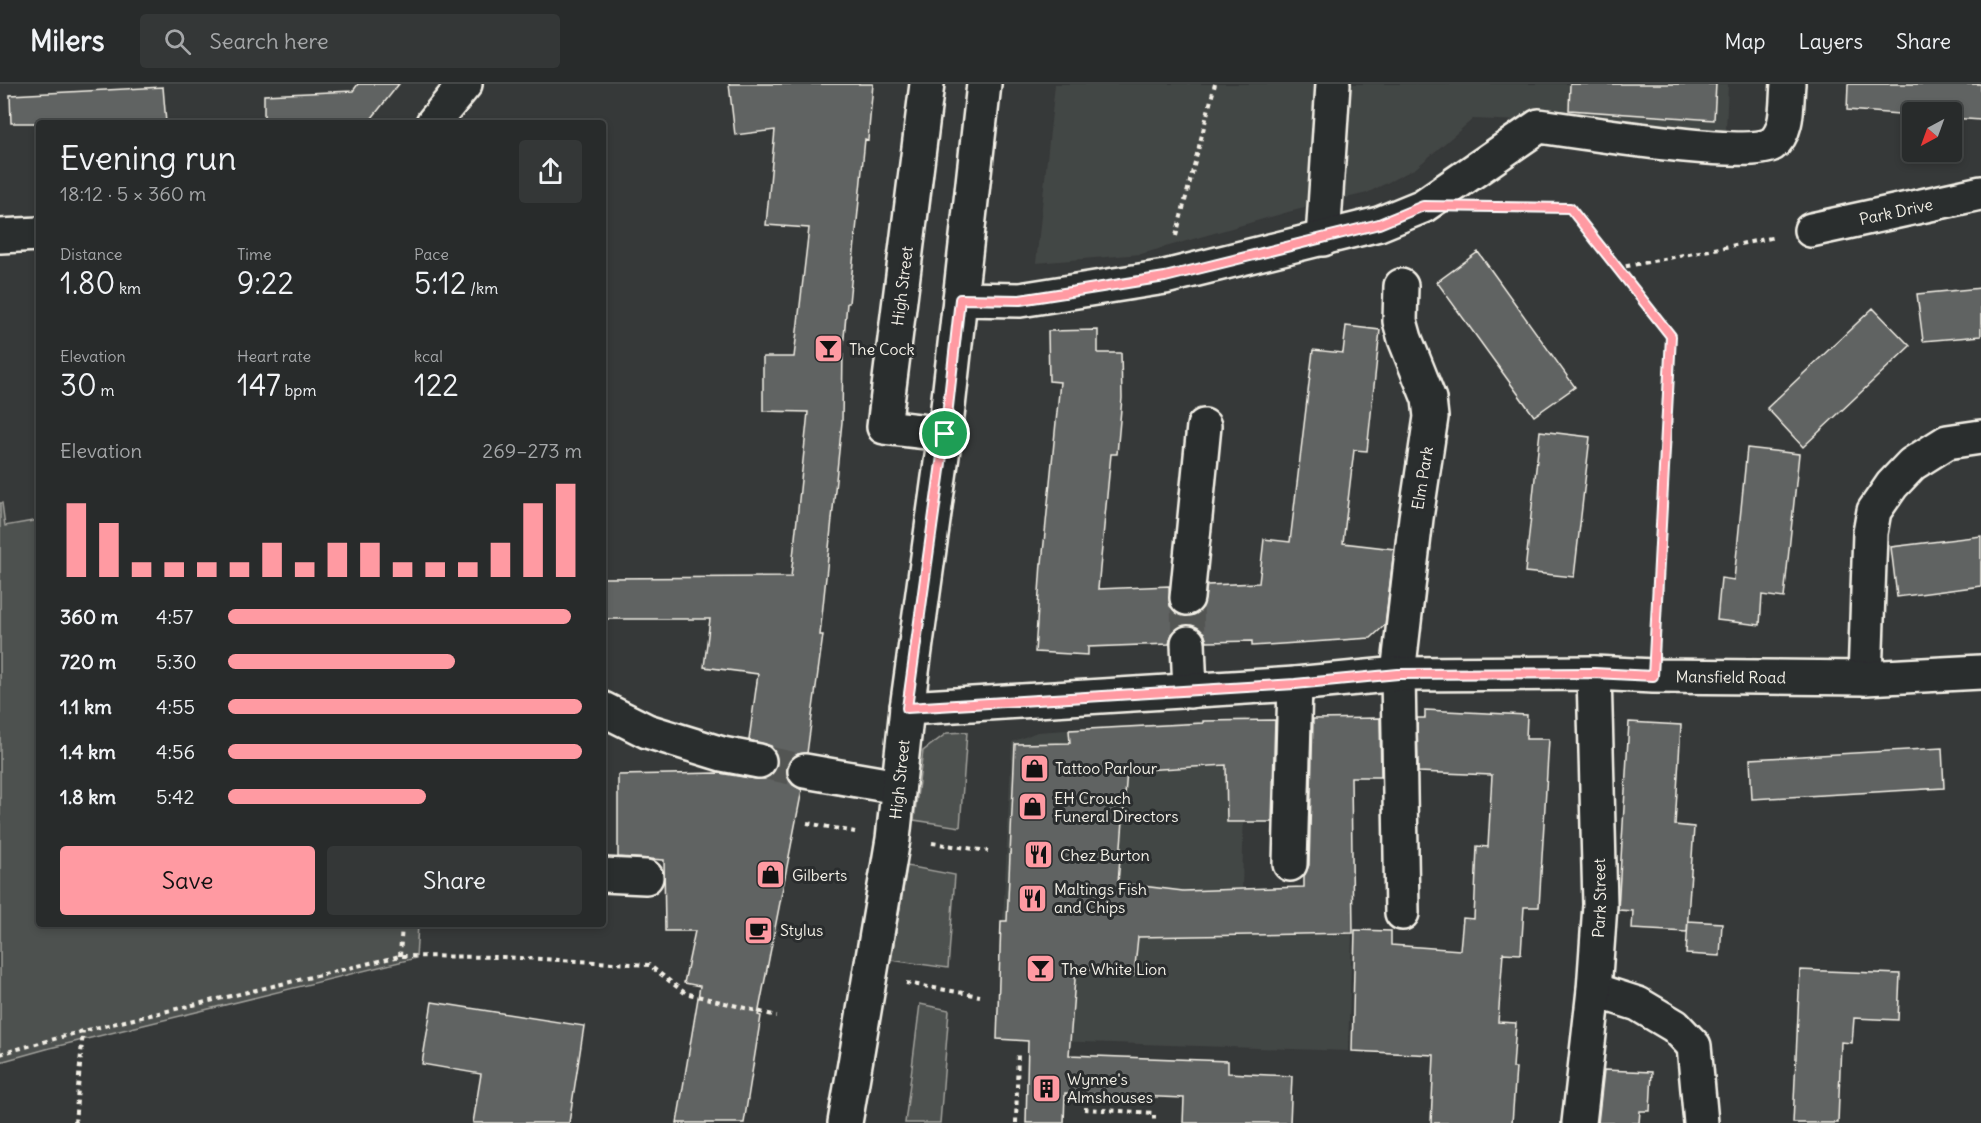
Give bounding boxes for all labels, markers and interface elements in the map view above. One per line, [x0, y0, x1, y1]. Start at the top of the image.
search box [140, 14, 560, 68]
text: Milers [30, 23, 104, 59]
icon: search [161, 25, 194, 58]
text: Search here [209, 27, 329, 55]
text: Map [1725, 28, 1765, 55]
text: Layers [1798, 28, 1863, 55]
text: Share [1896, 28, 1951, 55]
north arrow [1902, 102, 1962, 162]
map controls [1902, 102, 1962, 162]
text: Evening run [60, 137, 236, 179]
button: share [519, 140, 582, 203]
text: 18:12 · 5 × 360 m [60, 181, 206, 206]
street label: Park Drive [1857, 194, 1935, 229]
text: Distance [60, 244, 122, 264]
text: Time [237, 244, 272, 264]
text: Pace [414, 244, 449, 264]
street label: High Street [887, 245, 917, 327]
text: 1.80 [60, 264, 115, 302]
text: 9:22 [237, 264, 294, 302]
text: 5:12 [414, 264, 466, 302]
text: km [115, 278, 141, 298]
text: /km [466, 278, 498, 298]
bar icon: The Cock [812, 333, 844, 365]
place label: The Cock [849, 339, 915, 359]
text: Elevation [60, 346, 126, 366]
text: Heart rate [237, 346, 311, 366]
text: kcal [414, 346, 443, 366]
text: 30 [60, 366, 97, 404]
text: 147 [237, 366, 281, 404]
text: 122 [414, 366, 459, 404]
text: m [97, 380, 115, 400]
text: bpm [281, 380, 316, 400]
pin [919, 408, 970, 459]
icon: arrive [928, 417, 961, 450]
text: Elevation [60, 438, 142, 463]
text: 269–273 m [482, 438, 582, 463]
street label: Elm Park [1407, 445, 1437, 511]
text: 360 m [60, 604, 118, 629]
text: 4:57 [156, 604, 193, 629]
text: 720 m [60, 649, 116, 674]
text: 5:30 [156, 649, 197, 674]
street label: Mansfield Road [1675, 666, 1786, 687]
text: 1.1 km [60, 694, 112, 719]
text: 4:55 [156, 694, 195, 719]
street label: High Street [885, 738, 914, 820]
text: 1.4 km [60, 739, 116, 764]
text: 4:56 [156, 739, 195, 764]
shop icon: Tattoo Parlour [1018, 752, 1050, 784]
place label: Tattoo Parlour [1055, 758, 1158, 778]
text: 1.8 km [60, 784, 116, 809]
text: 5:42 [156, 784, 195, 809]
place label: EH Crouch Funeral Directors [1054, 788, 1179, 826]
shop icon: EH Crouch Funeral Directors [1017, 791, 1049, 823]
restaurant icon: Chez Burton [1023, 839, 1055, 871]
place label: Chez Burton [1060, 845, 1150, 865]
button: Save [60, 846, 315, 915]
button: Share [327, 846, 582, 915]
street label: Park Street [1588, 857, 1610, 938]
shop icon: Gilberts [755, 859, 787, 891]
place label: Gilberts [792, 865, 847, 885]
place label: Maltings Fish and Chips [1054, 879, 1147, 917]
restaurant icon: Maltings Fish and Chips [1017, 882, 1049, 914]
cafe icon: Stylus [743, 914, 775, 946]
place label: Stylus [780, 920, 823, 940]
bar icon: The White Lion [1024, 953, 1056, 985]
place label: The White Lion [1061, 959, 1167, 979]
place label: Wynne's Almshouses [1067, 1069, 1153, 1107]
building icon: Wynne's Almshouses [1030, 1072, 1062, 1104]

